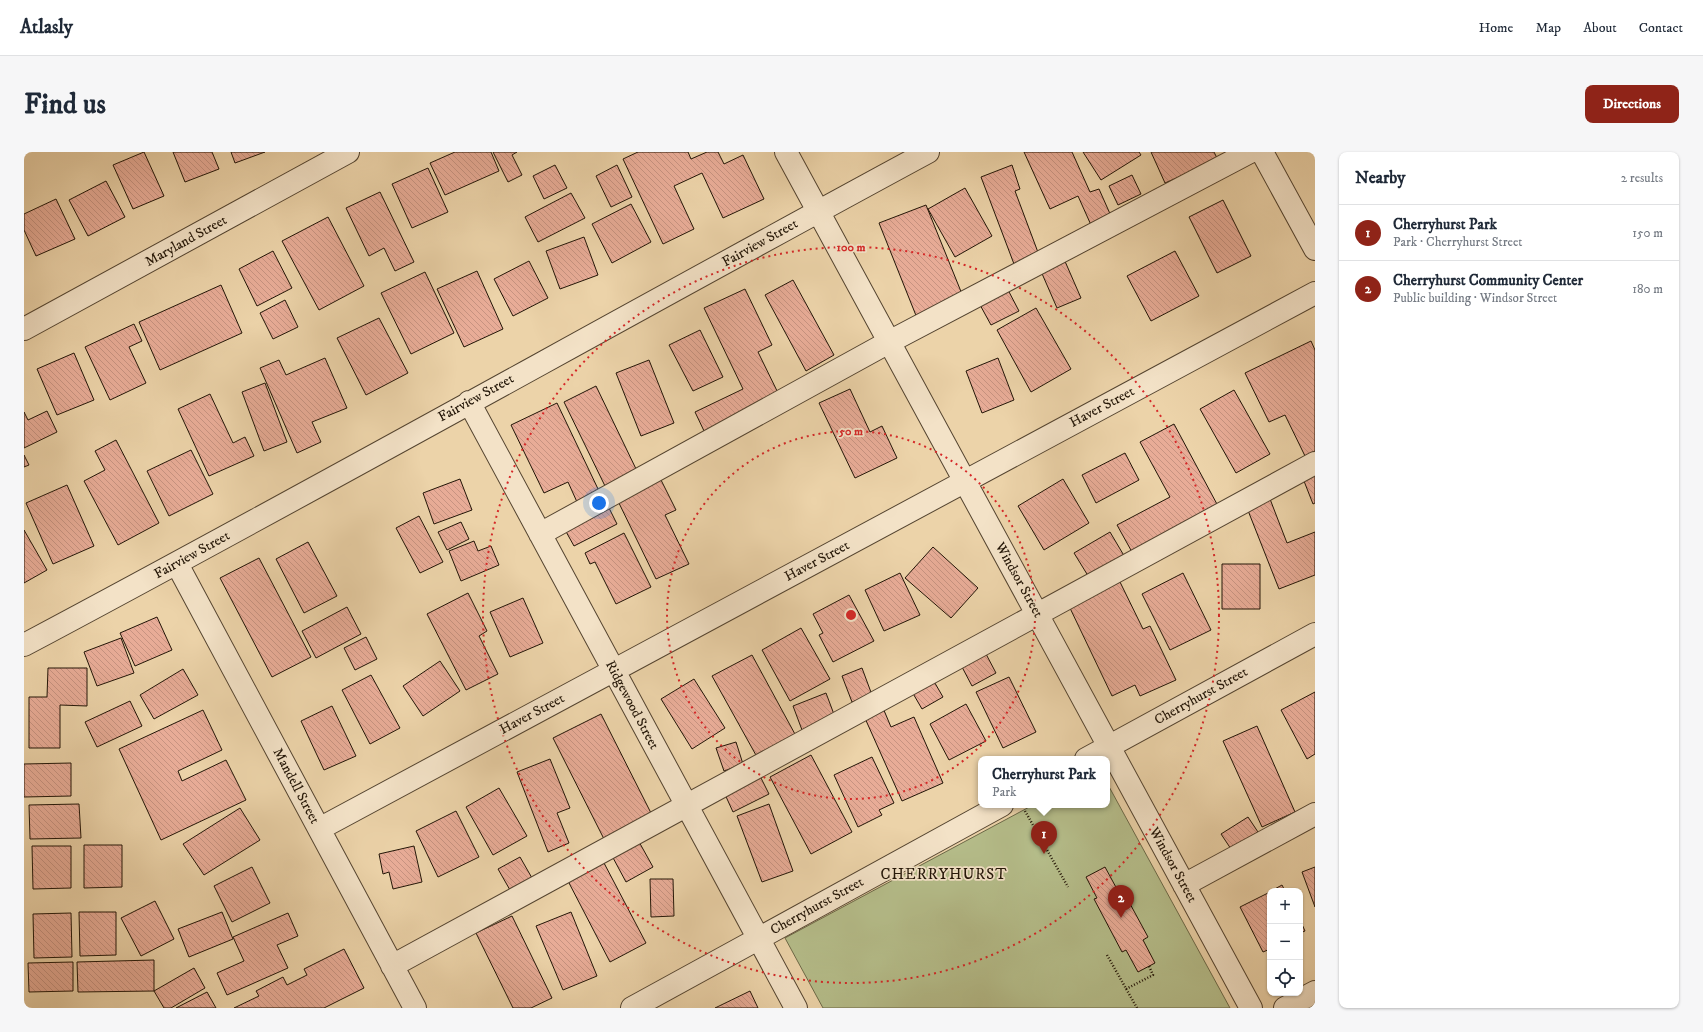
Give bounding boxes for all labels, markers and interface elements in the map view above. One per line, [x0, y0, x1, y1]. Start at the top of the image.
text: Atlasly [20, 16, 73, 39]
text: Home [1479, 19, 1513, 37]
text: Map [1535, 19, 1561, 37]
text: About [1583, 19, 1617, 37]
text: Contact [1639, 19, 1683, 37]
button: Directions [1585, 85, 1679, 123]
text: Find us [24, 87, 106, 122]
text: Nearby [1355, 167, 1405, 189]
text: 2 results [1621, 170, 1663, 186]
street label: Maryland Street [142, 211, 231, 271]
street label: Fairview Street [719, 215, 801, 271]
text: Cherryhurst Park [1393, 215, 1497, 234]
text: 1 [1366, 225, 1370, 241]
text: 150 m [1632, 225, 1663, 241]
text: Park · Cherryhurst Street [1393, 234, 1522, 250]
text: 100 m [837, 240, 865, 255]
text: Cherryhurst Community Center [1393, 271, 1583, 290]
text: 2 [1365, 281, 1371, 297]
text: 180 m [1632, 281, 1663, 297]
text: Public building · Windsor Street [1393, 290, 1557, 306]
street label: Fairview Street [435, 370, 517, 426]
street label: Haver Street [1066, 382, 1138, 432]
text: 50 m [838, 424, 863, 439]
your location [589, 493, 609, 513]
street label: Fairview Street [151, 527, 233, 583]
street label: Haver Street [781, 536, 853, 586]
street label: Windsor Street [990, 538, 1047, 621]
centre of rings [844, 608, 858, 622]
street label: Ridgewood Street [601, 657, 663, 753]
street label: Cherryhurst Street [1151, 663, 1251, 729]
street label: Haver Street [496, 689, 568, 739]
street label: Mandell Street [268, 745, 324, 827]
popup [978, 756, 1110, 808]
text: Cherryhurst Park [992, 765, 1096, 784]
text: Park [992, 784, 1016, 800]
pin: 1 [1031, 821, 1057, 854]
street label: Windsor Street [1144, 823, 1201, 906]
district label: CHERRYHURST [880, 865, 1008, 884]
street label: Cherryhurst Street [767, 873, 867, 939]
pin: 2 [1108, 885, 1134, 918]
map controls [1267, 888, 1303, 996]
button: + [1267, 888, 1303, 924]
button: − [1267, 924, 1303, 960]
button: locate [1267, 960, 1303, 996]

